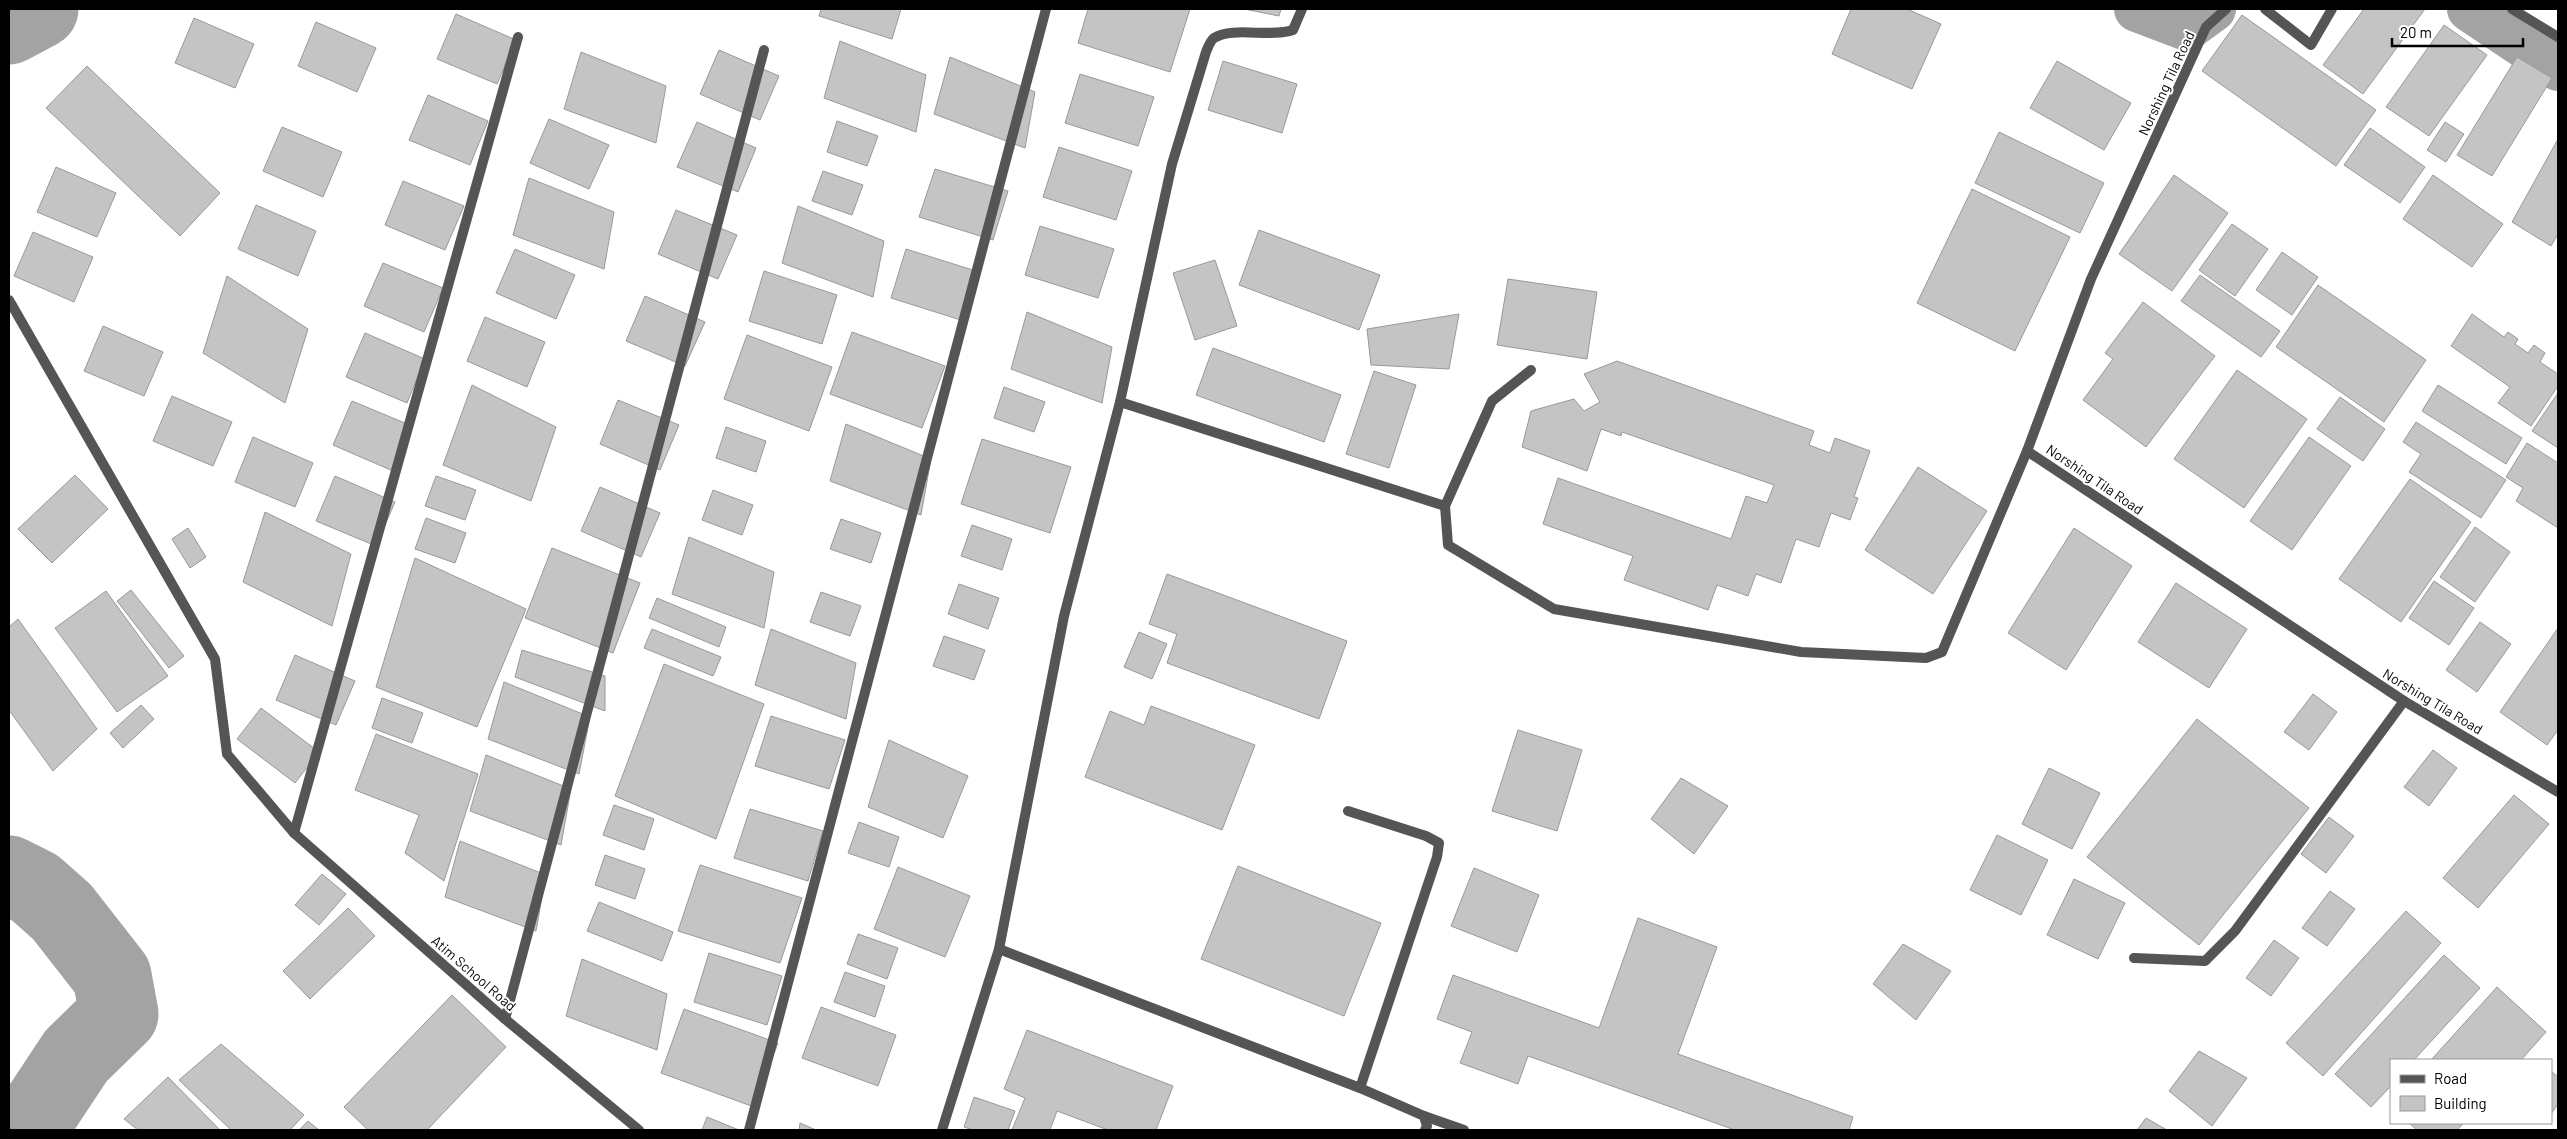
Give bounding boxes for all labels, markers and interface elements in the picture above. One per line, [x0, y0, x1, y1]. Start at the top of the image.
scale bar [2392, 15, 2523, 47]
text: 20 m [2400, 23, 2432, 41]
street label: Norshing Tila Road [2134, 28, 2198, 138]
street label: Norshing Tila Road [2043, 440, 2147, 518]
street label: Norshing Tila Road [2380, 665, 2486, 737]
street label: Atim School Road [428, 932, 520, 1014]
legend [2390, 1059, 2552, 1124]
text: Road [2434, 1069, 2467, 1087]
text: Building [2434, 1094, 2487, 1112]

